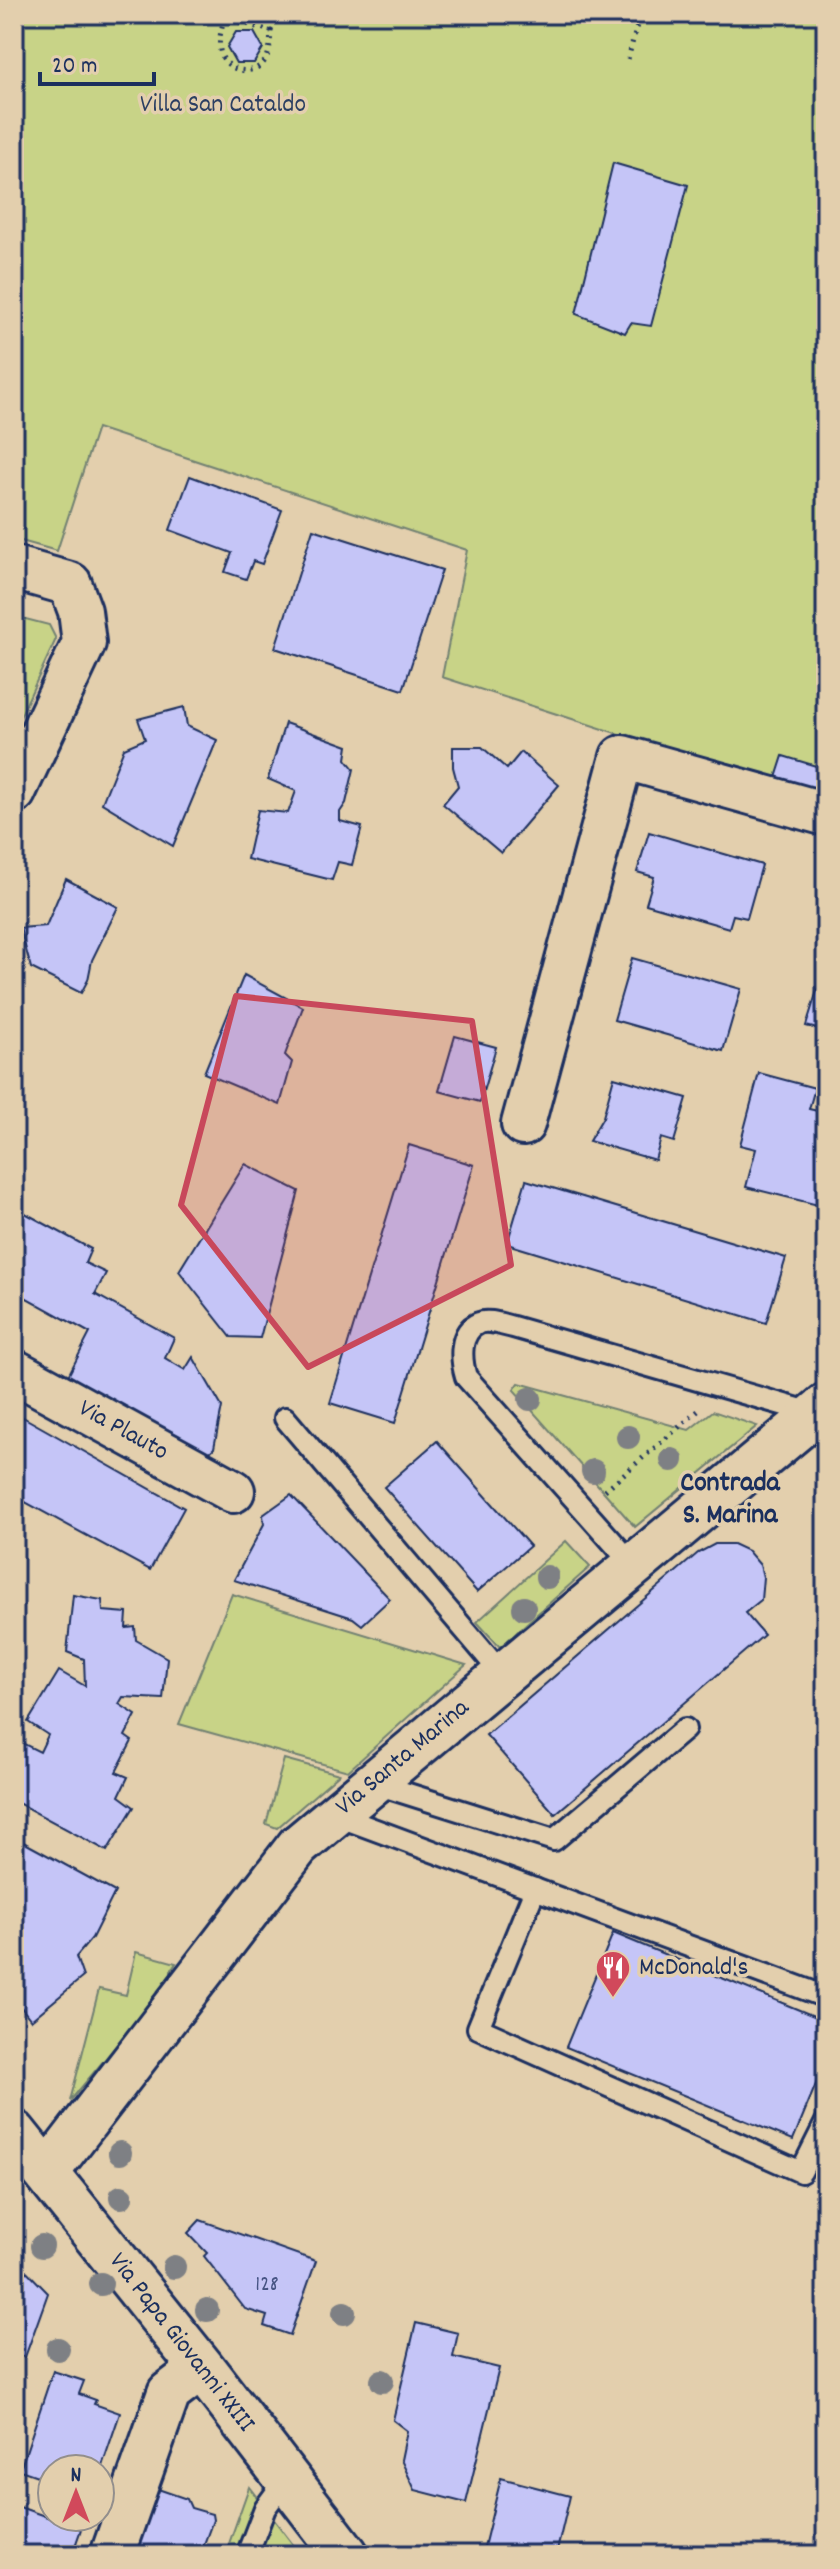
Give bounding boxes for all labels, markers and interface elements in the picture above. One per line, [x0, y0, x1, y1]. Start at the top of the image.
scale bar [40, 36, 154, 86]
text: 20 m [52, 50, 98, 84]
park label: Villa San Cataldo [140, 87, 306, 124]
street label: Via Plauto [71, 1391, 175, 1471]
district label: Contrada S. Marina [680, 1465, 781, 1537]
street label: Via Santa Marina [328, 1690, 479, 1825]
restaurant icon: McDonald's [594, 1949, 632, 1999]
place label: McDonald's [639, 1950, 748, 1987]
street label: Via Papa Giovanni XXIII [99, 2245, 263, 2441]
house number: 128 [255, 2270, 279, 2301]
north arrow [36, 2453, 116, 2533]
text: N [71, 2461, 82, 2492]

